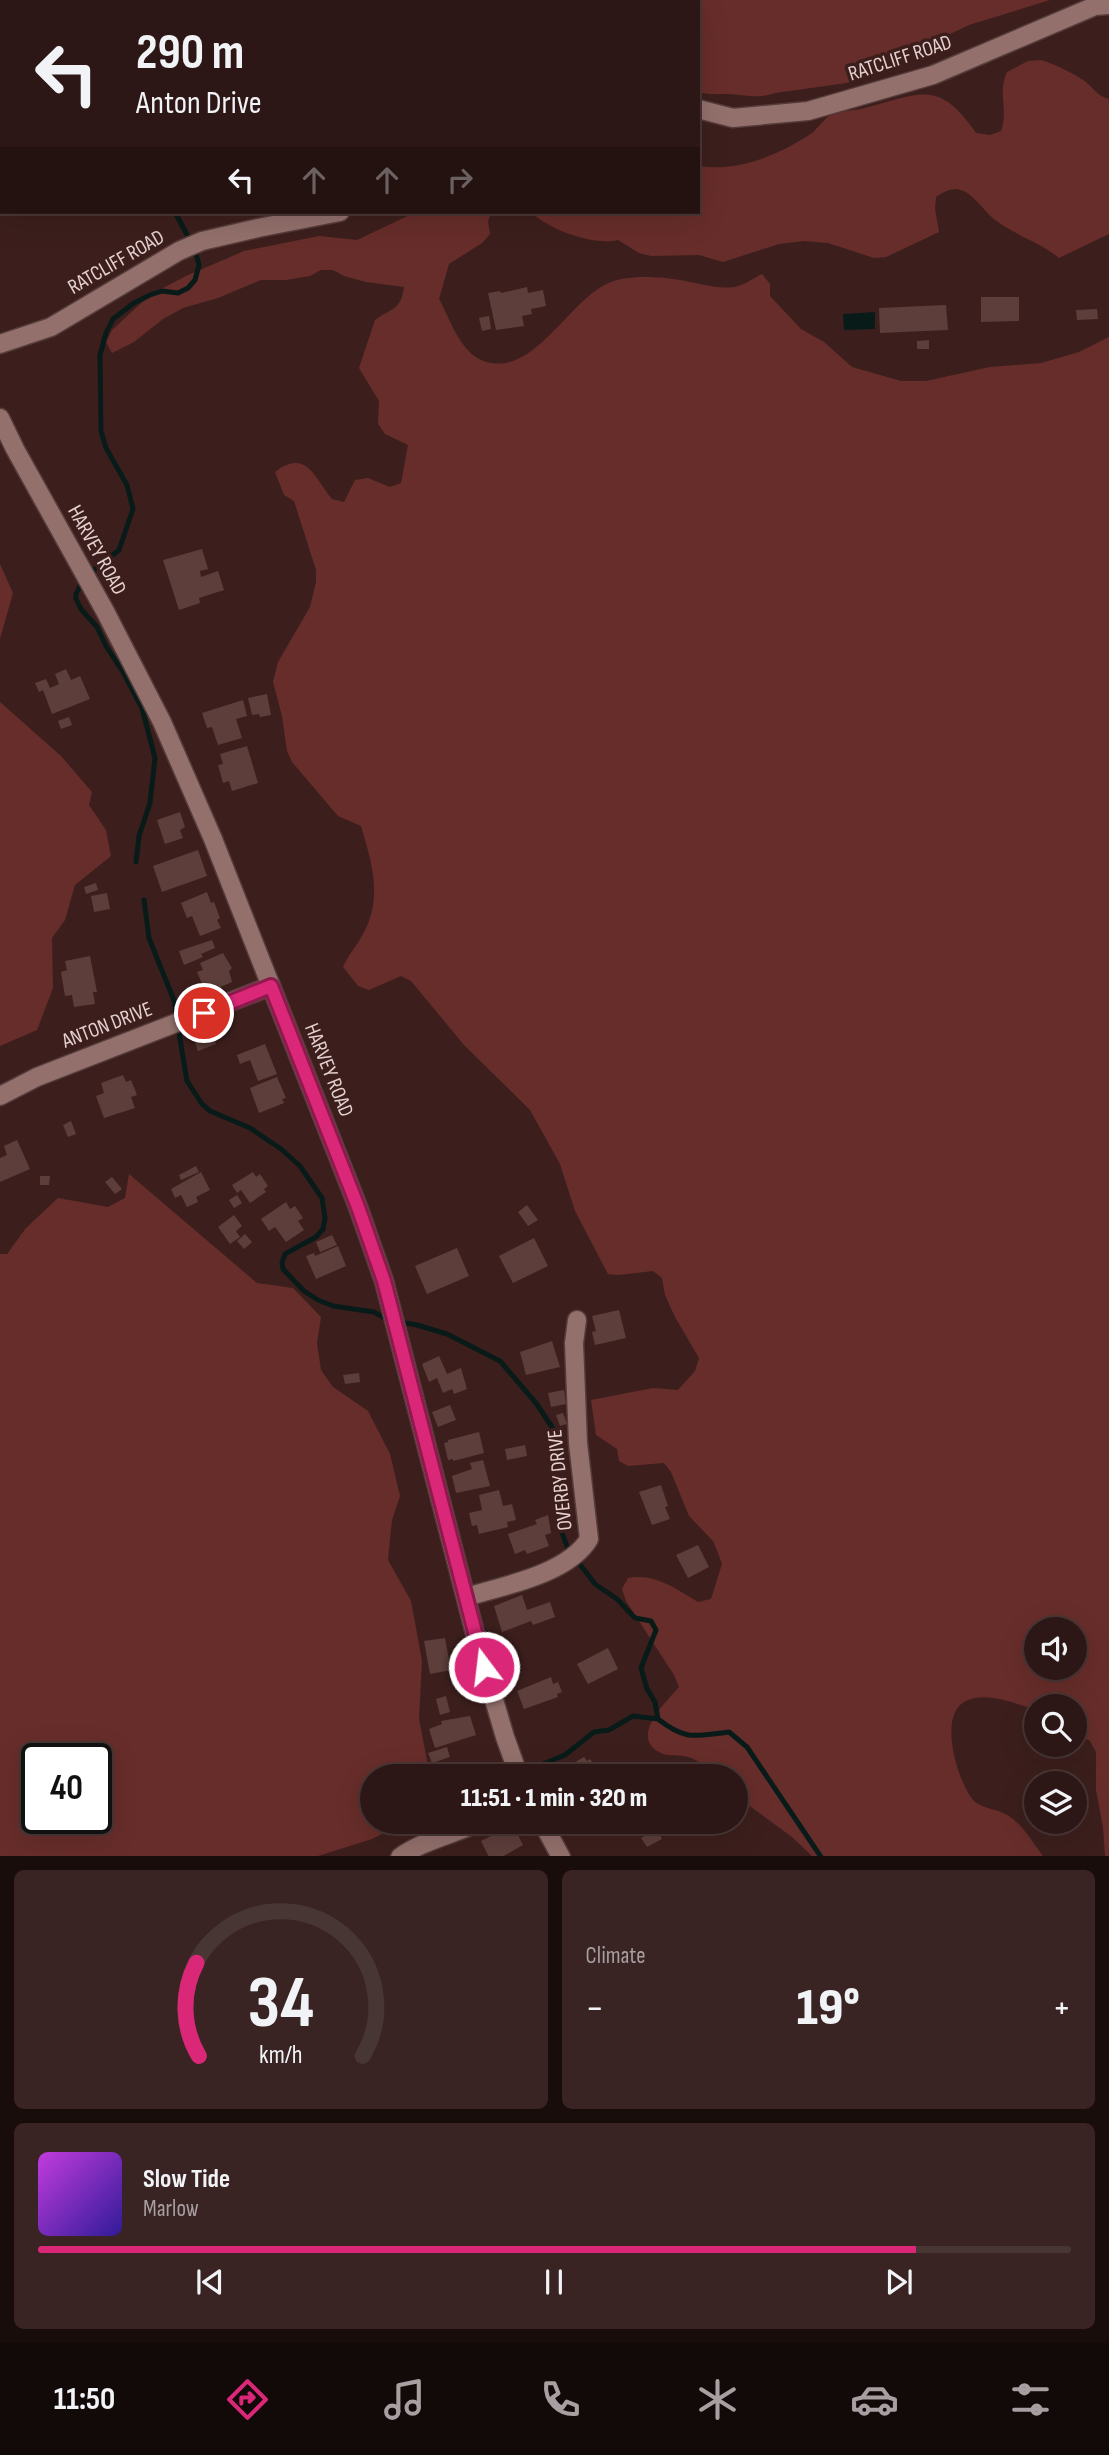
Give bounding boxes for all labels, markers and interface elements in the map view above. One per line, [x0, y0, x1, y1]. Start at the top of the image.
text: 290 m [136, 24, 244, 83]
icon: left [21, 28, 112, 119]
street label: RATCLIFF ROAD [845, 30, 955, 86]
text: Anton Drive [136, 84, 262, 123]
icon: left [222, 161, 260, 199]
icon: ahead [295, 161, 333, 199]
icon: ahead [368, 161, 406, 199]
icon: right [441, 161, 479, 199]
street label: RATCLIFF ROAD [63, 224, 169, 300]
street label: HARVEY ROAD [62, 501, 132, 599]
pin [174, 983, 234, 1043]
icon: arrive [185, 994, 223, 1032]
street label: ANTON DRIVE [57, 996, 156, 1054]
street label: HARVEY ROAD [299, 1020, 359, 1120]
street label: OVERBY DRIVE [542, 1428, 578, 1532]
map controls [1024, 1617, 1087, 1834]
button: sound [1024, 1617, 1087, 1680]
position arrow [447, 1630, 521, 1704]
button: search [1024, 1694, 1087, 1757]
speed limit sign: 40 [21, 1743, 112, 1834]
button: layers [1024, 1771, 1087, 1834]
text: 11:51 · 1 min · 320 m [461, 1783, 647, 1814]
text: Climate [586, 1942, 645, 1970]
text: 34 [247, 1960, 314, 2048]
text: 19° [797, 1977, 860, 2040]
text: − [586, 1986, 604, 2031]
text: + [1052, 1986, 1071, 2031]
text: km/h [259, 2039, 302, 2070]
text: Slow Tide [143, 2164, 230, 2195]
text: Marlow [143, 2195, 199, 2223]
icon: previous [191, 2263, 229, 2301]
icon: pause [535, 2263, 573, 2301]
icon: next [880, 2263, 918, 2301]
icon: directions [223, 2375, 272, 2424]
icon: music [380, 2375, 429, 2424]
icon: phone [536, 2375, 585, 2424]
icon: climate [693, 2375, 742, 2424]
icon: car [850, 2375, 899, 2424]
icon: filters [1006, 2375, 1055, 2424]
text: 11:50 [54, 2380, 115, 2419]

